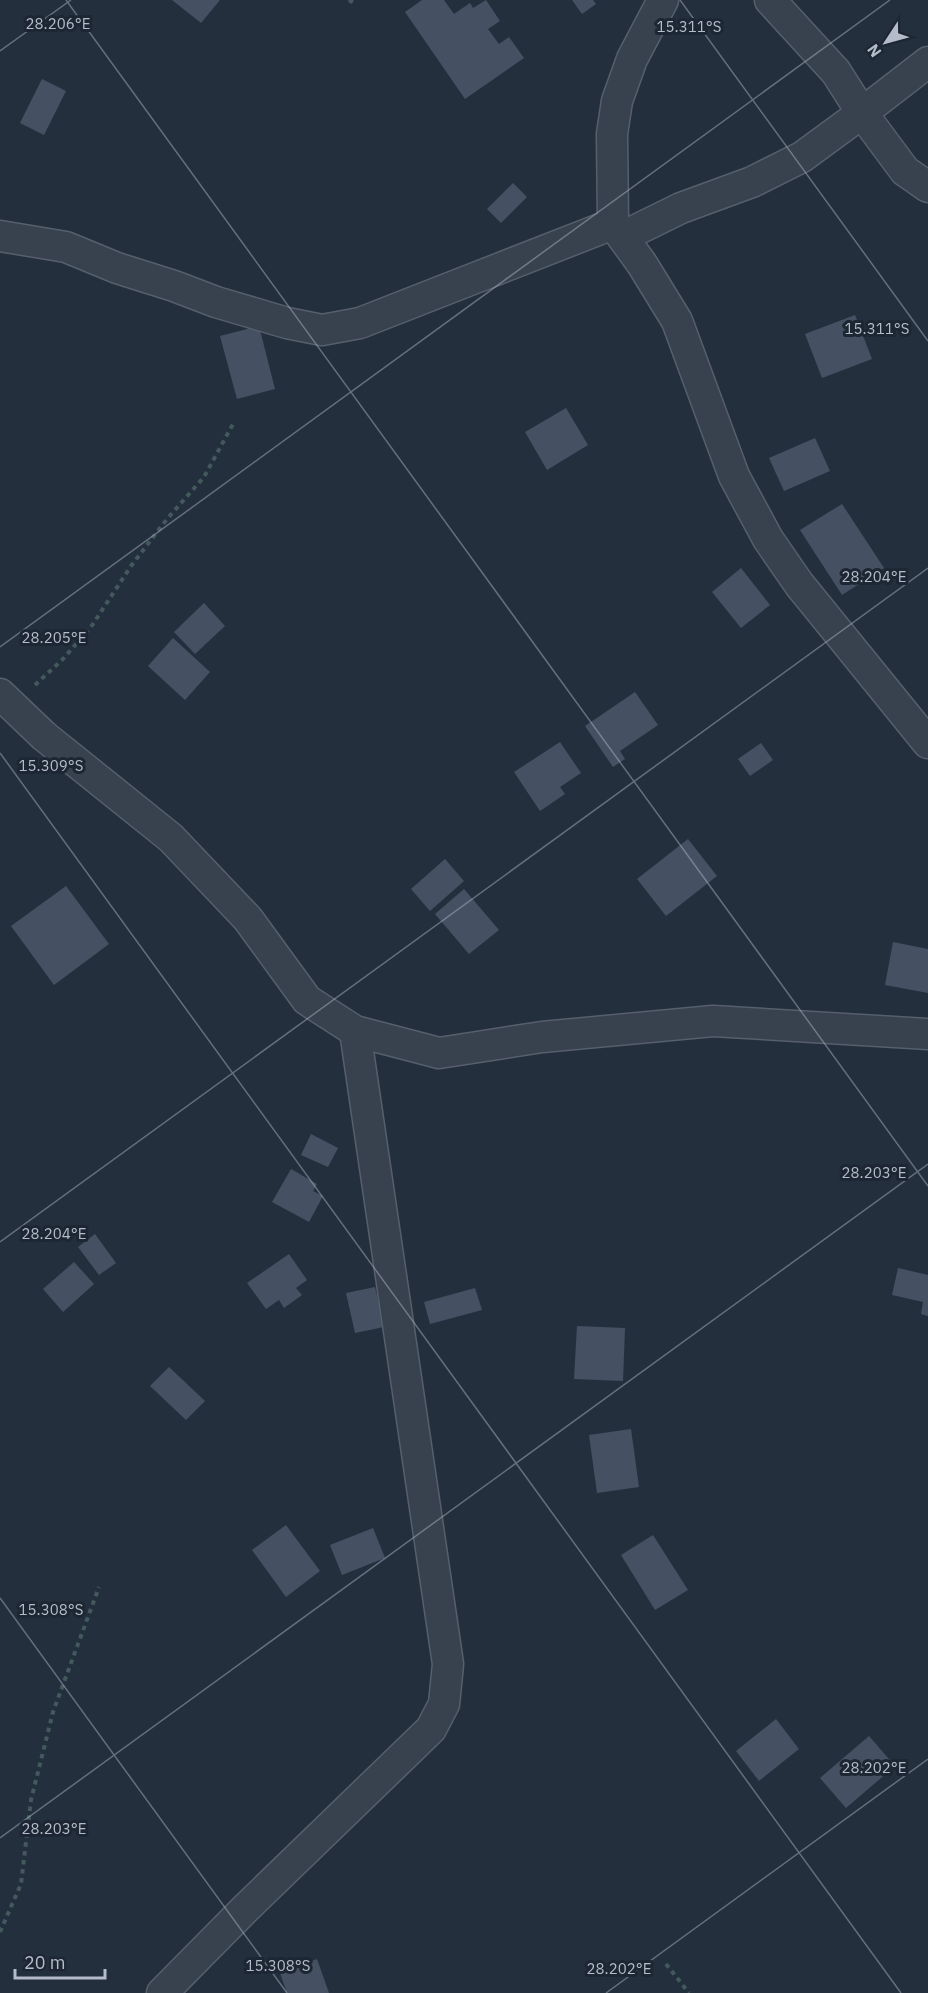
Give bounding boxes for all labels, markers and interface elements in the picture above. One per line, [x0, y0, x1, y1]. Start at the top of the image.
north arrow [856, 12, 916, 72]
text: 28.206°E [26, 14, 90, 33]
text: 15.311°S [657, 17, 721, 36]
text: N [862, 40, 885, 61]
text: 15.311°S [845, 319, 909, 338]
text: 28.204°E [842, 567, 906, 586]
text: 28.205°E [22, 628, 86, 647]
text: 15.309°S [19, 756, 83, 775]
text: 28.203°E [842, 1163, 906, 1182]
text: 28.204°E [22, 1224, 86, 1243]
text: 15.308°S [19, 1600, 83, 1619]
text: 28.202°E [842, 1758, 906, 1777]
text: 28.203°E [22, 1819, 86, 1838]
scale bar [15, 1942, 105, 1980]
text: 20 m [24, 1951, 66, 1974]
text: 15.308°S [246, 1956, 310, 1975]
text: 28.202°E [587, 1959, 651, 1978]

